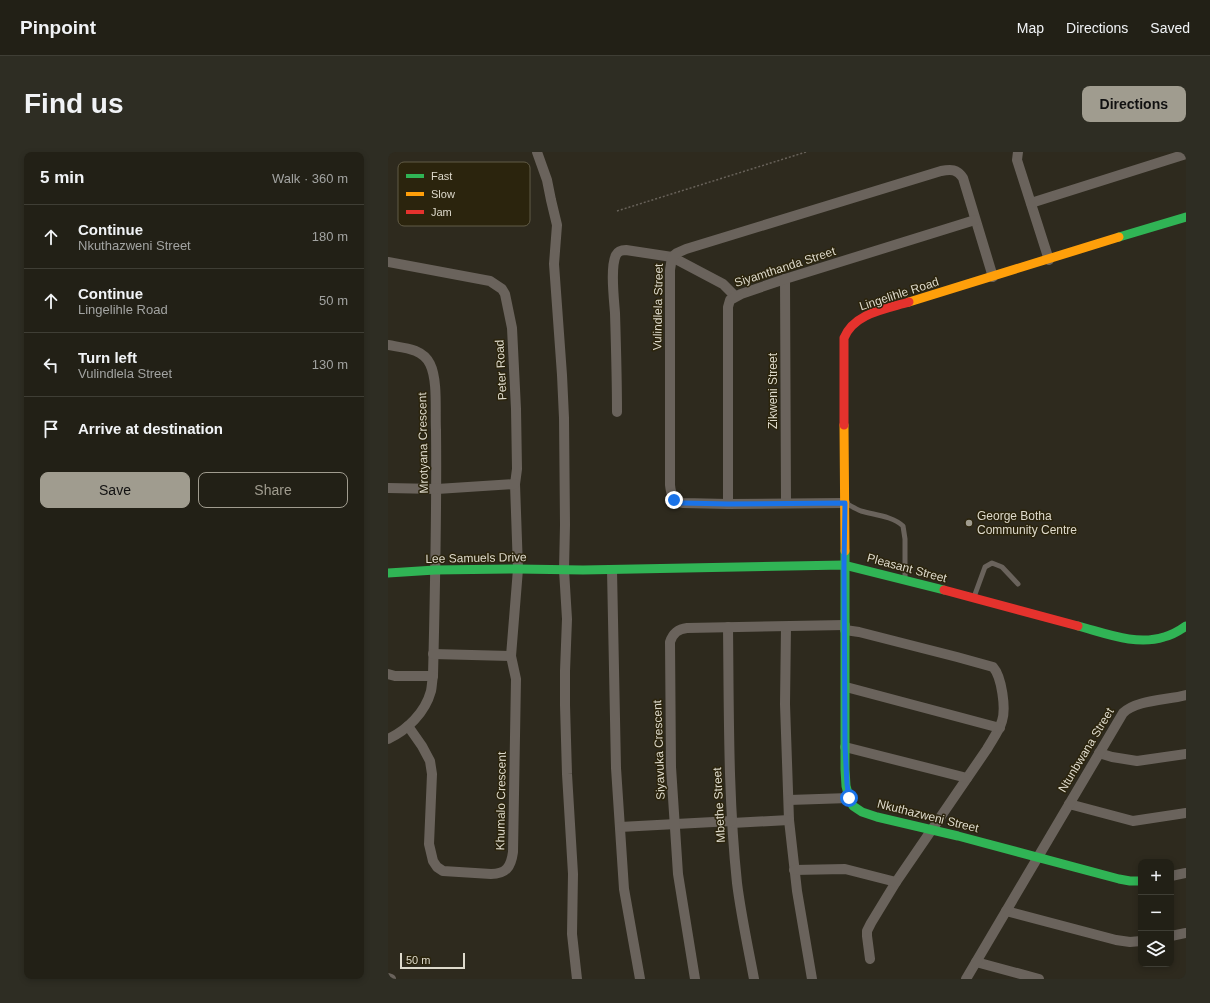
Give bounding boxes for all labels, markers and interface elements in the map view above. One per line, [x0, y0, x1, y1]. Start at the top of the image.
text: Pinpoint [20, 17, 96, 38]
text: Map [1017, 20, 1044, 36]
text: Directions [1066, 20, 1128, 36]
text: Saved [1150, 20, 1190, 36]
button: Directions [1082, 86, 1186, 122]
text: Find us [24, 88, 124, 119]
legend [398, 162, 530, 226]
text: 5 min [40, 168, 84, 187]
text: Fast [431, 170, 452, 182]
text: Walk · 360 m [272, 171, 348, 186]
text: Slow [431, 188, 455, 200]
text: Jam [431, 206, 452, 218]
text: Continue [78, 221, 143, 238]
icon: ahead [40, 226, 62, 248]
text: 180 m [312, 229, 348, 244]
text: Nkuthazweni Street [78, 238, 191, 253]
street label: Siyamthanda Street [733, 244, 838, 290]
street label: Vulindlela Street [650, 263, 666, 351]
street label: Lingelihle Road [857, 275, 941, 313]
text: Continue [78, 285, 143, 302]
icon: ahead [40, 290, 62, 312]
text: 50 m [319, 293, 348, 308]
text: Lingelihle Road [78, 302, 168, 317]
street label: Peter Road [492, 339, 510, 401]
text: Turn left [78, 349, 137, 366]
street label: Zikweni Street [766, 352, 780, 429]
icon: left [40, 354, 62, 376]
text: 130 m [312, 357, 348, 372]
text: Vulindlela Street [78, 366, 172, 381]
street label: Mrotyana Crescent [415, 392, 431, 494]
icon: arrive [40, 418, 62, 440]
text: Arrive at destination [78, 420, 223, 437]
button: Save [40, 472, 190, 508]
button: Share [198, 472, 348, 508]
route end [665, 491, 683, 509]
place label: George Botha Community Centre [977, 509, 1077, 537]
marker: George Botha Community Centre [964, 518, 974, 528]
street label: Lee Samuels Drive [425, 550, 527, 566]
street label: Pleasant Street [866, 551, 949, 586]
street label: Siyavuka Crescent [650, 699, 668, 800]
street label: Ntunbwana Street [1055, 705, 1117, 795]
street label: Khumalo Crescent [493, 751, 509, 850]
street label: Mbethe Street [710, 766, 728, 843]
route start [840, 789, 858, 807]
street label: Nkuthazweni Street [876, 797, 981, 836]
map controls [1138, 859, 1174, 967]
button: + [1138, 859, 1174, 895]
button: − [1138, 895, 1174, 931]
button: layers [1138, 931, 1174, 967]
scale bar [400, 951, 465, 970]
text: 50 m [406, 954, 430, 966]

